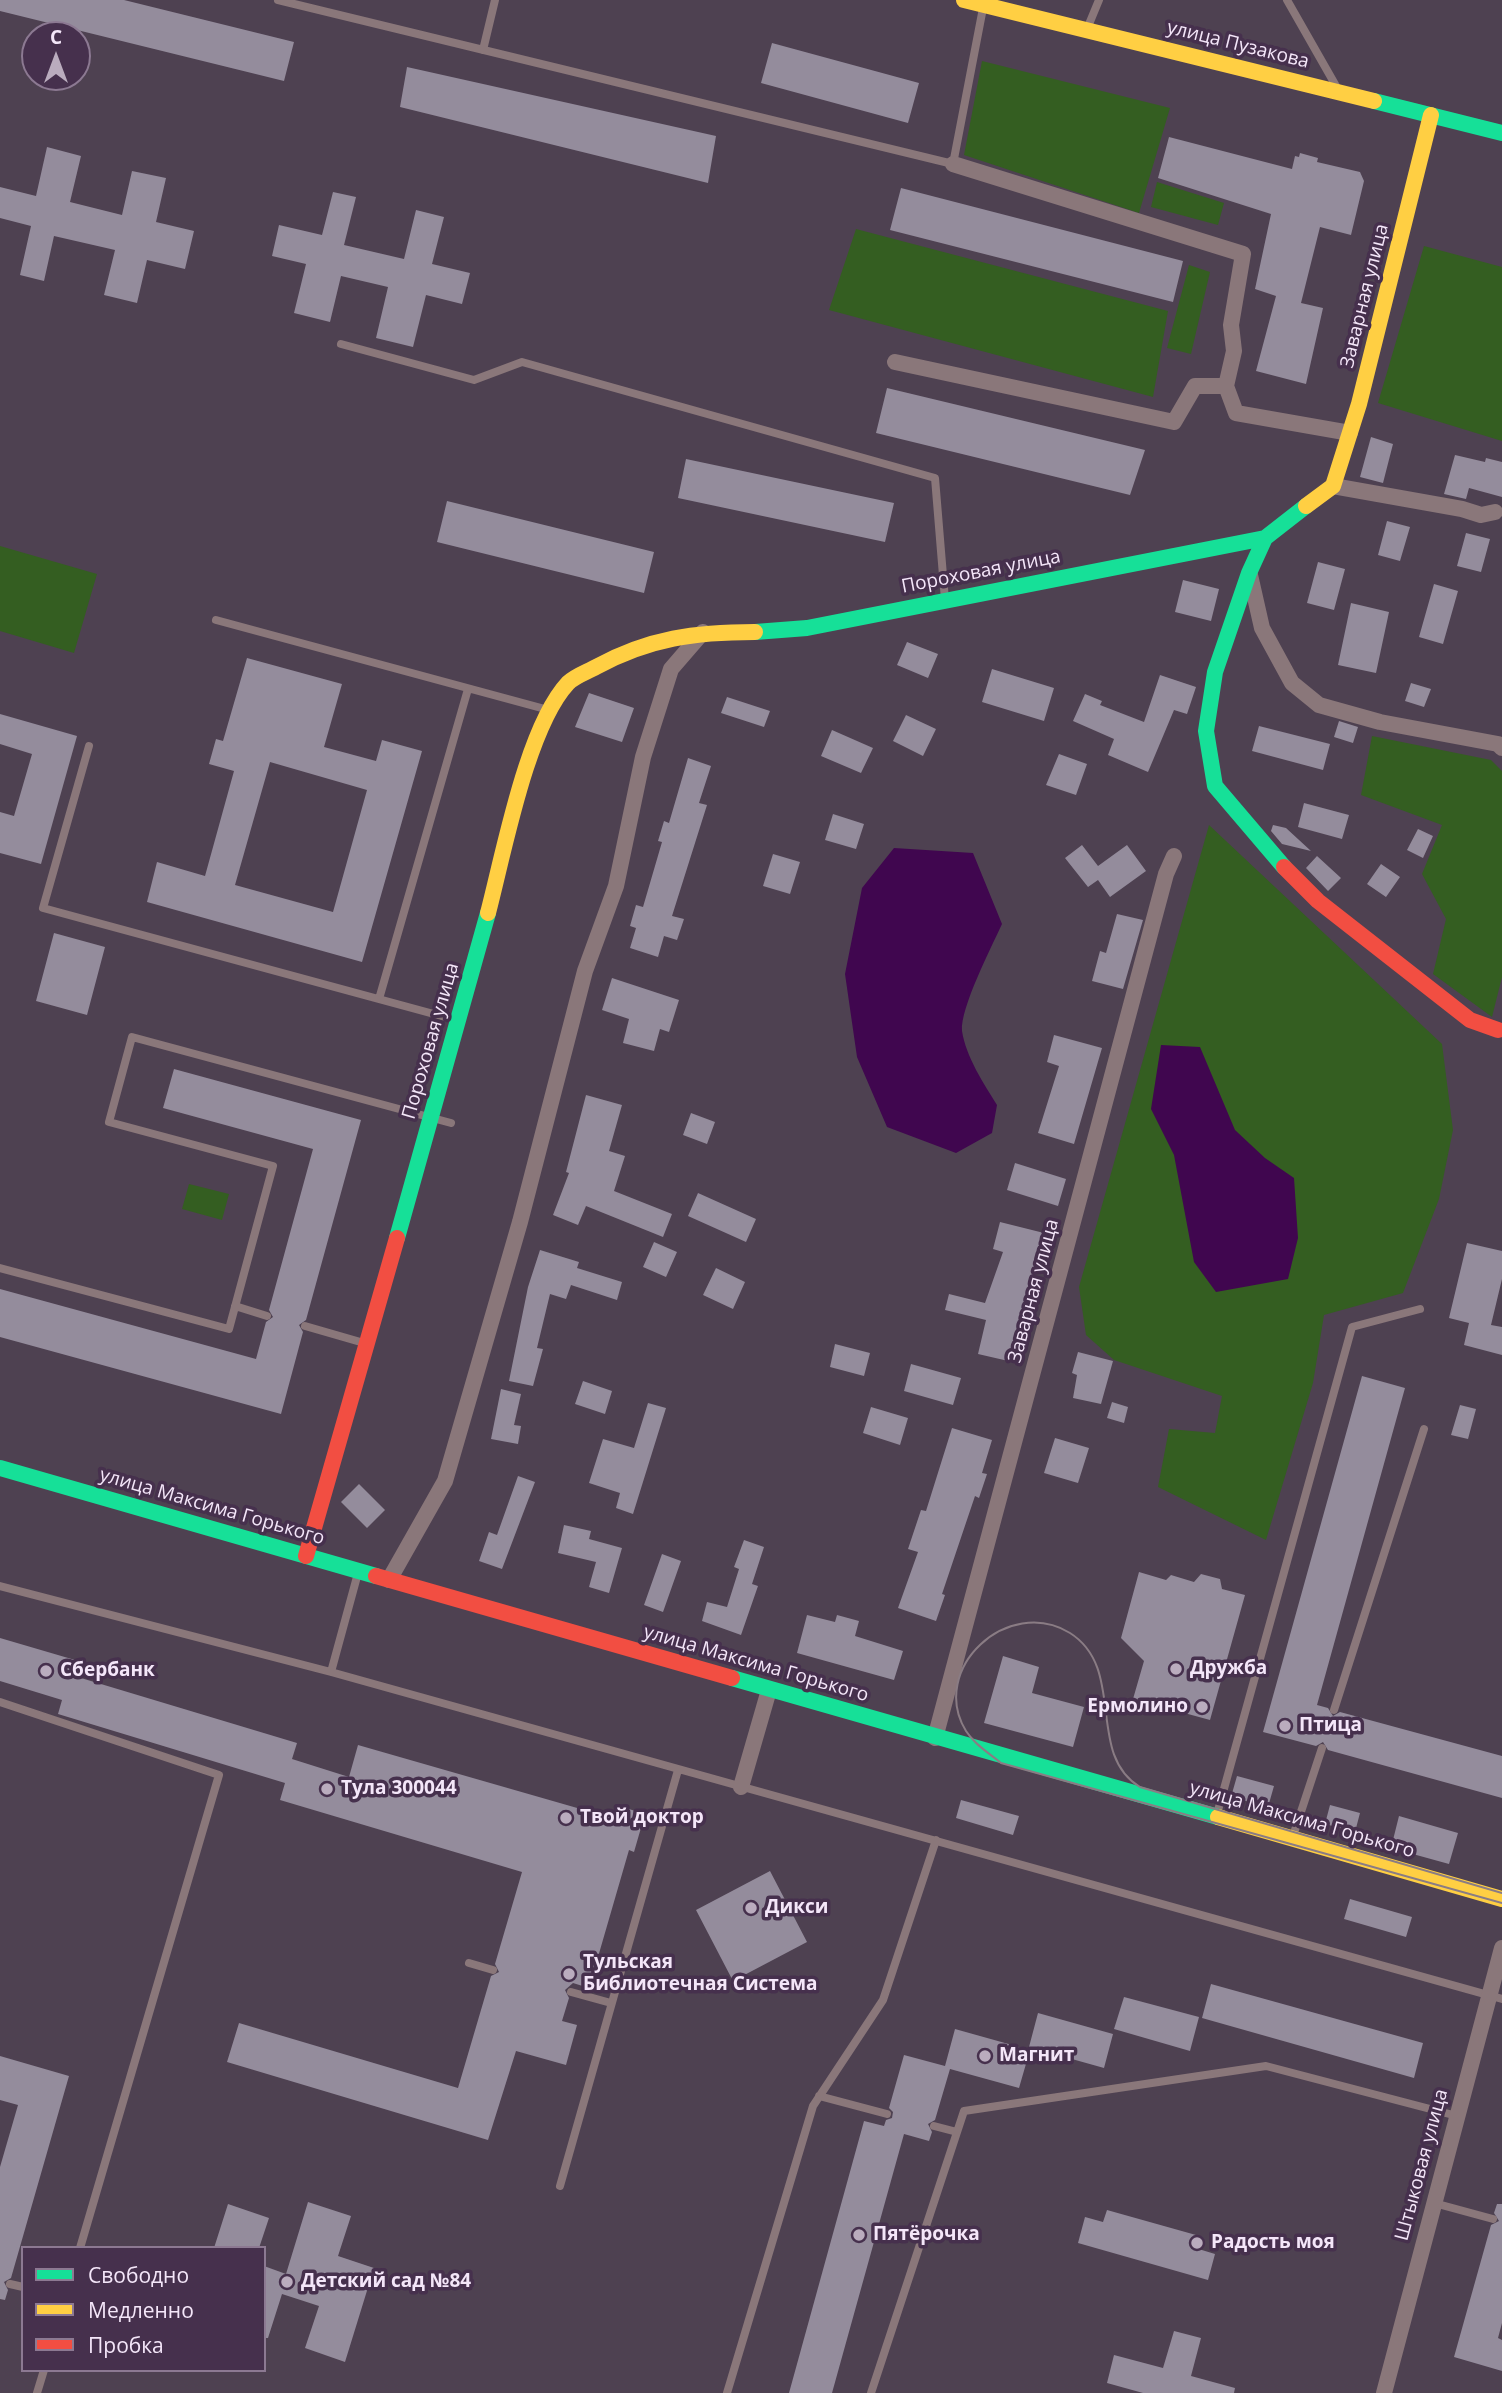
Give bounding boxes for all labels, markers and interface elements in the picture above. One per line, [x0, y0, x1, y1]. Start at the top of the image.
street label: улица Пузакова [1165, 16, 1311, 74]
north arrow [21, 21, 91, 91]
text: С [50, 24, 62, 50]
street label: Заварная улица [1336, 222, 1394, 370]
street label: Пороховая улица [900, 545, 1062, 599]
street label: Пороховая улица [398, 960, 464, 1122]
street label: Заварная улица [1004, 1217, 1064, 1365]
street label: улица Максима Горького [97, 1464, 327, 1550]
street label: улица Максима Горького [641, 1621, 871, 1707]
place label: Дружба [1190, 1658, 1267, 1680]
place label: Сбербанк [60, 1660, 155, 1682]
marker: Дружба [1168, 1661, 1184, 1677]
marker: Сбербанк [38, 1663, 54, 1679]
place label: Ермолино [1087, 1696, 1188, 1718]
marker: Ермолино [1194, 1699, 1210, 1715]
place label: Птица [1299, 1715, 1362, 1737]
marker: Птица [1277, 1718, 1293, 1734]
street label: улица Максима Горького [1187, 1777, 1417, 1863]
place label: Тула 300044 [341, 1778, 457, 1800]
marker: Тула 300044 [319, 1781, 335, 1797]
place label: Твой доктор [580, 1807, 704, 1829]
marker: Твой доктор [558, 1810, 574, 1826]
place label: Дикси [765, 1897, 828, 1919]
marker: Дикси [743, 1900, 759, 1916]
place label: Тульская Библиотечная Система [583, 1952, 818, 1996]
marker: Тульская Библиотечная Система [561, 1966, 577, 1982]
place label: Магнит [999, 2045, 1074, 2067]
marker: Магнит [977, 2048, 993, 2064]
street label: Штыковая улица [1391, 2087, 1453, 2243]
place label: Пятёрочка [873, 2224, 980, 2246]
marker: Пятёрочка [851, 2227, 867, 2243]
place label: Радость моя [1211, 2232, 1335, 2254]
marker: Радость моя [1189, 2235, 1205, 2251]
legend [21, 2246, 266, 2372]
text: Свободно [88, 2261, 189, 2289]
place label: Детский сад №84 [301, 2271, 471, 2293]
marker: Детский сад №84 [279, 2274, 295, 2290]
text: Медленно [88, 2296, 194, 2324]
text: Пробка [88, 2331, 164, 2359]

